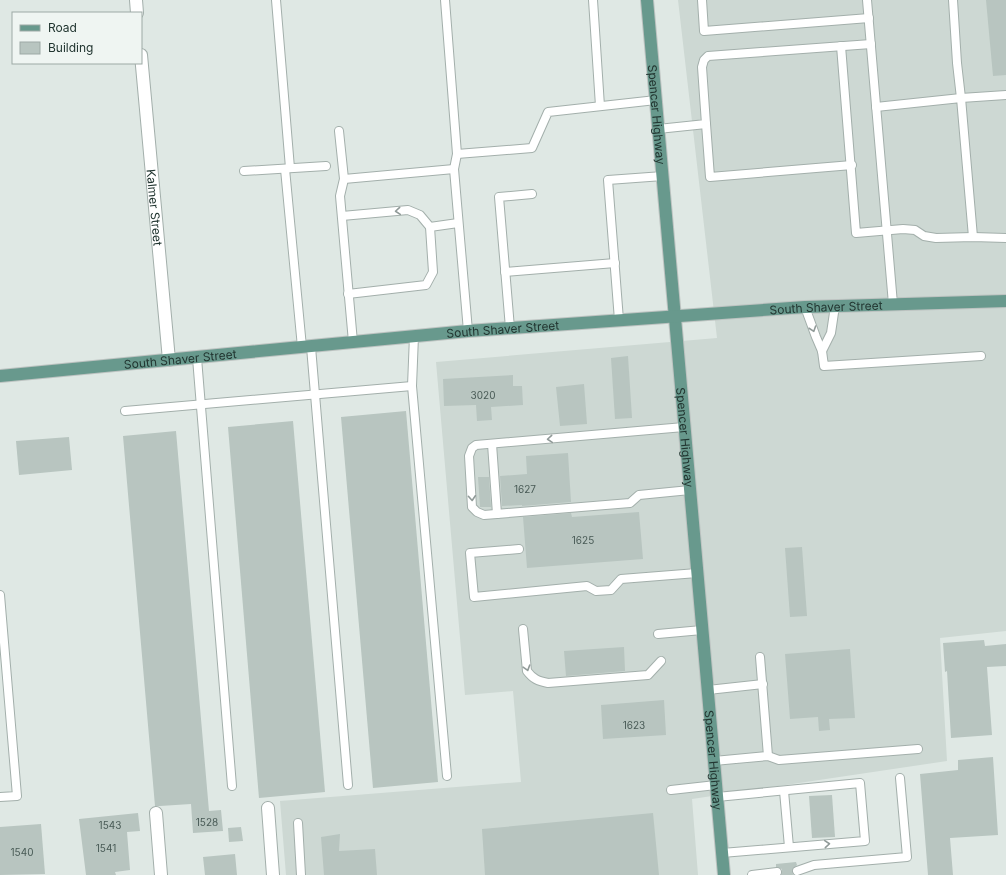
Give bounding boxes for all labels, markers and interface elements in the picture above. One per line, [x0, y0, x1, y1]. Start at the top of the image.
legend [12, 12, 142, 64]
text: Road [48, 20, 77, 35]
text: Building [48, 40, 93, 55]
street label: Spencer Highway [645, 64, 669, 165]
street label: Kalmer Street [144, 168, 166, 246]
one-way arrow [395, 206, 401, 215]
street label: South Shaver Street [769, 297, 883, 317]
street label: South Shaver Street [446, 317, 560, 341]
one-way arrow [808, 326, 817, 333]
street label: South Shaver Street [123, 346, 237, 372]
street label: Spencer Highway [674, 387, 697, 488]
house number: 3020 [471, 389, 495, 401]
one-way arrow [547, 435, 553, 444]
house number: 1627 [514, 483, 536, 495]
one-way arrow [467, 495, 476, 501]
house number: 1625 [572, 534, 594, 546]
one-way arrow [522, 664, 531, 671]
street label: Spencer Highway [702, 709, 726, 811]
house number: 1623 [623, 719, 645, 731]
house number: 1528 [196, 816, 218, 828]
house number: 1543 [99, 819, 121, 831]
one-way arrow [824, 840, 830, 849]
house number: 1541 [96, 842, 116, 854]
house number: 1540 [11, 846, 33, 858]

